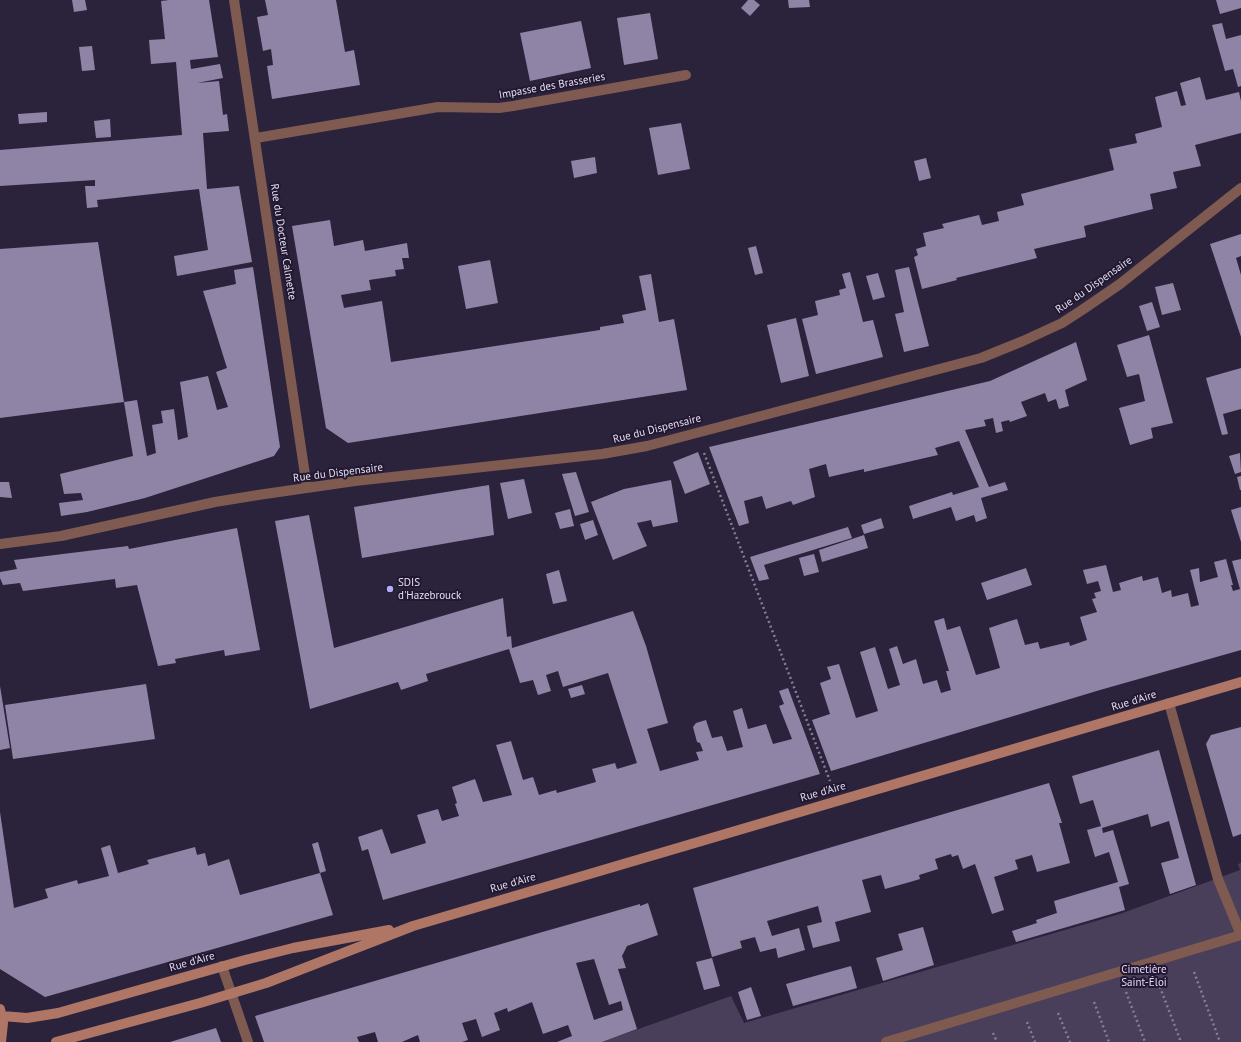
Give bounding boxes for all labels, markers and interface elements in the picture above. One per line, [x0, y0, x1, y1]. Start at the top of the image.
street label: Impasse des Brasseries [498, 70, 606, 102]
street label: Rue du Docteur Calmette [267, 183, 299, 301]
street label: Rue du Dispensaire [1053, 254, 1135, 316]
street label: Rue du Dispensaire [612, 412, 702, 446]
street label: Rue du Dispensaire [292, 461, 384, 485]
place label: SDIS d'Hazebrouck [398, 576, 461, 602]
marker: SDIS d'Hazebrouck [385, 584, 395, 594]
street label: Rue d'Aire [1110, 688, 1158, 714]
street label: Rue d'Aire [799, 779, 847, 805]
street label: Rue d'Aire [489, 870, 537, 896]
street label: Rue d'Aire [168, 949, 216, 975]
park label: Cimetière Saint-Éloi [1121, 963, 1167, 989]

